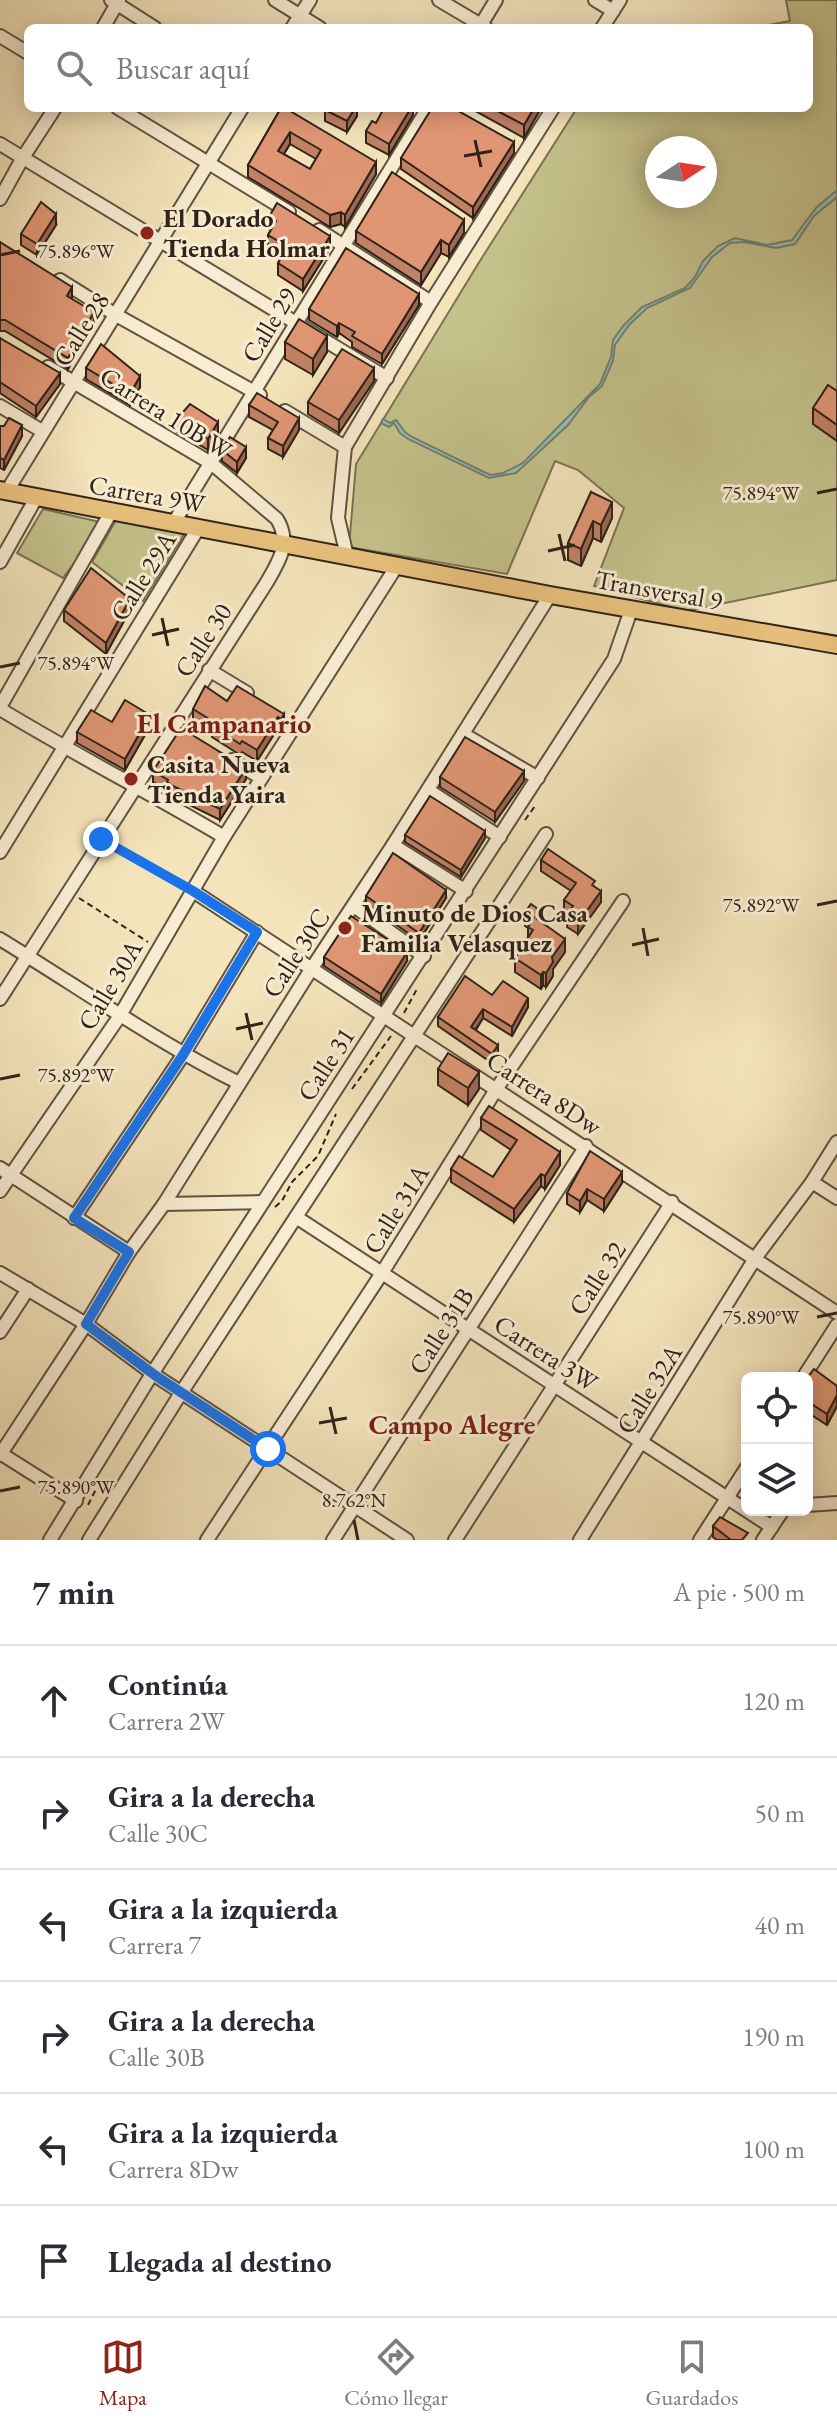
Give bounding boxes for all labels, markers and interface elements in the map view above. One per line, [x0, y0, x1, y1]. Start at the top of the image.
search box [24, 24, 813, 112]
icon: search [52, 46, 96, 90]
text: Buscar aquí [116, 49, 250, 88]
north arrow [645, 136, 717, 208]
place label: El Dorado Tienda Holmar [163, 201, 330, 265]
marker: El Dorado Tienda Holmar [138, 224, 156, 242]
text: 75.896°W [38, 238, 115, 264]
street label: Calle 29 [233, 281, 305, 369]
street label: Calle 28 [45, 285, 117, 373]
street label: Carrera 10B W [93, 359, 240, 468]
street label: Carrera 9W [86, 467, 209, 521]
text: 75.894°W [723, 480, 800, 506]
street label: Calle 29A [102, 524, 184, 627]
street label: Transversal 9 [593, 562, 726, 618]
street label: Calle 30 [167, 597, 239, 683]
text: 75.894°W [38, 650, 115, 676]
district label: El Campanario [137, 705, 311, 741]
place label: Casita Nueva Tienda Yaira [147, 747, 291, 811]
marker: Casita Nueva Tienda Yaira [122, 770, 140, 788]
route end [83, 821, 119, 857]
text: 75.892°W [723, 892, 800, 918]
place label: Minuto de Dios Casa Familia Velasquez [361, 896, 589, 960]
street label: Calle 30C [254, 902, 338, 1004]
marker: Minuto de Dios Casa Familia Velasquez [336, 919, 354, 937]
street label: Calle 30A [70, 933, 151, 1036]
street label: Calle 31 [290, 1021, 362, 1107]
street label: Carrera 8Dw [480, 1043, 608, 1143]
text: 75.892°W [38, 1062, 115, 1088]
street label: Calle 31A [355, 1157, 437, 1260]
street label: Calle 32 [561, 1234, 634, 1321]
street label: Calle 31B [400, 1281, 482, 1381]
text: 75.890°W [723, 1304, 800, 1330]
street label: Carrera 3W [488, 1307, 605, 1400]
street label: Calle 32A [608, 1337, 690, 1440]
map controls [741, 1372, 813, 1516]
button: locate [741, 1372, 813, 1444]
district label: Campo Alegre [369, 1406, 535, 1442]
route start [250, 1431, 286, 1467]
button: layers [741, 1444, 813, 1516]
text: 75.890°W [38, 1474, 115, 1500]
text: 8.762°N [322, 1487, 386, 1513]
text: 7 min [32, 1570, 115, 1614]
text: A pie · 500 m [673, 1575, 805, 1609]
text: Continúa [108, 1665, 228, 1704]
icon: ahead [32, 1679, 76, 1723]
text: 120 m [742, 1684, 805, 1718]
text: Carrera 2W [108, 1704, 225, 1738]
text: Gira a la derecha [108, 1777, 315, 1816]
icon: right [32, 1791, 76, 1835]
text: 50 m [755, 1796, 805, 1830]
text: Calle 30C [108, 1816, 208, 1850]
text: Gira a la izquierda [108, 1889, 338, 1928]
icon: left [32, 1903, 76, 1947]
text: 40 m [755, 1908, 805, 1942]
text: Carrera 7 [108, 1928, 201, 1962]
text: Gira a la derecha [108, 2001, 315, 2040]
icon: right [32, 2015, 76, 2059]
text: 190 m [742, 2020, 805, 2054]
text: Calle 30B [108, 2040, 205, 2074]
text: Gira a la izquierda [108, 2113, 338, 2152]
icon: left [32, 2127, 76, 2171]
text: 100 m [742, 2132, 805, 2166]
text: Carrera 8Dw [108, 2152, 239, 2186]
icon: arrive [32, 2239, 76, 2283]
text: Llegada al destino [108, 2242, 332, 2281]
tab: Mapa [99, 2335, 147, 2412]
tab: Cómo llegar [344, 2335, 448, 2412]
tab: Guardados [645, 2335, 738, 2412]

